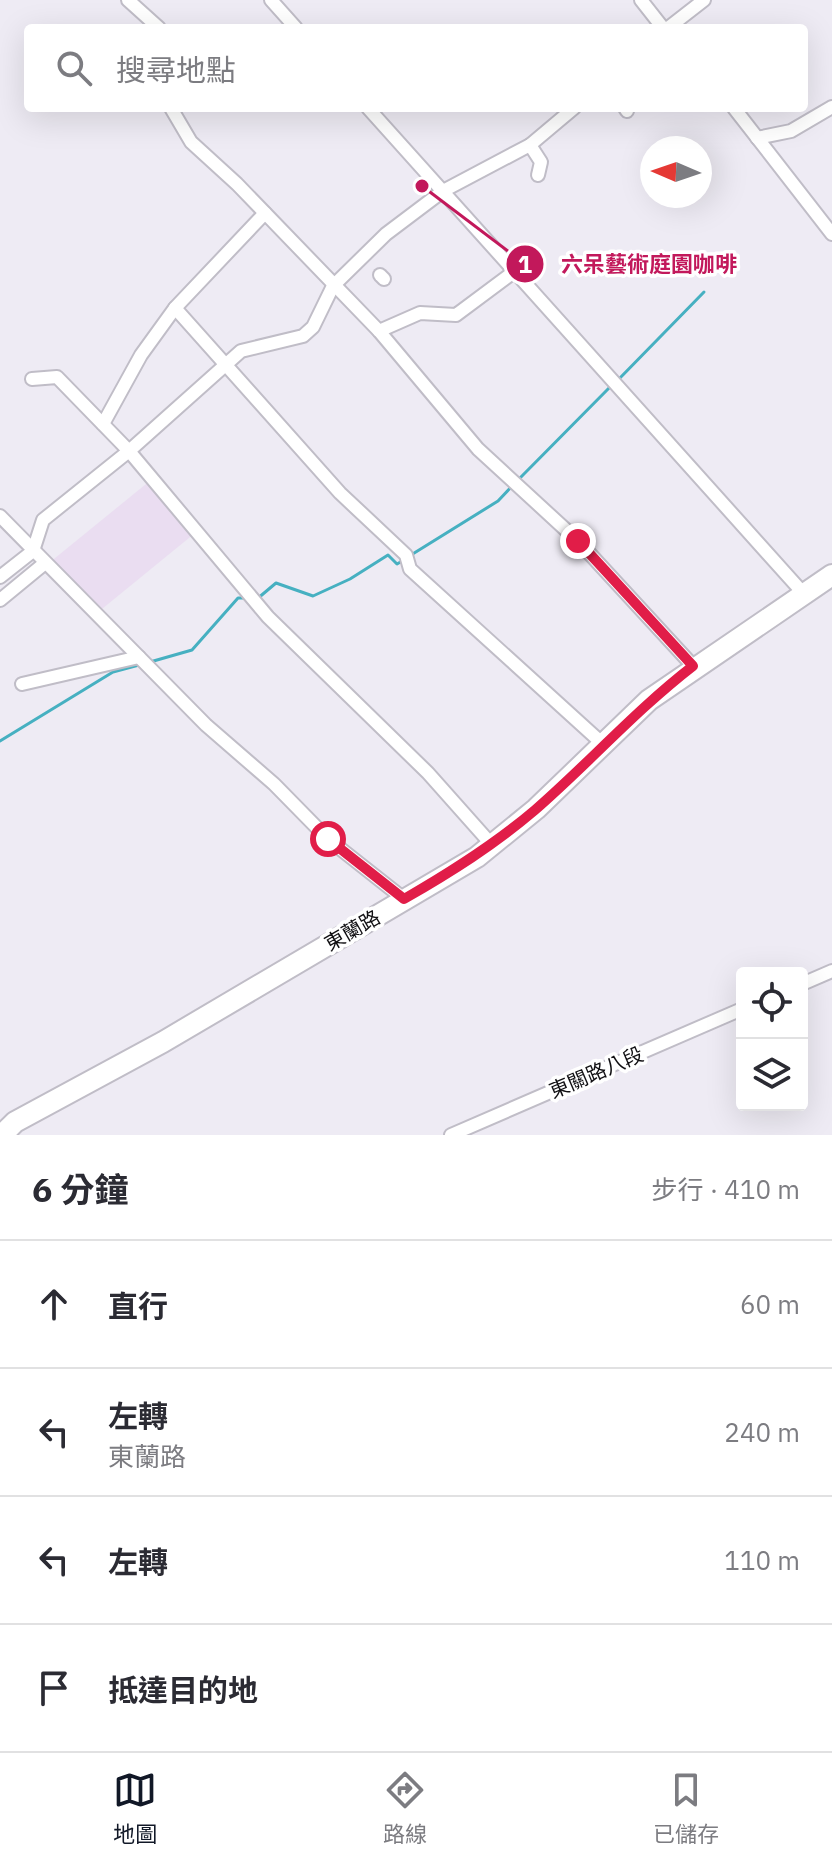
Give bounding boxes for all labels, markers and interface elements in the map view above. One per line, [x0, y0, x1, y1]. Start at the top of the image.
search box [24, 24, 808, 112]
icon: search [52, 46, 96, 90]
text: 搜尋地點 [116, 50, 236, 89]
north arrow [640, 136, 712, 208]
callout: 六呆藝術庭園咖啡 [505, 241, 753, 287]
text: 1 [518, 248, 532, 280]
text: 六呆藝術庭園咖啡 [561, 249, 737, 278]
route end [560, 523, 596, 559]
route start [310, 821, 346, 857]
street label: 東蘭路 [319, 903, 385, 957]
map controls [736, 967, 808, 1111]
button: locate [736, 967, 808, 1039]
button: layers [736, 1039, 808, 1111]
street label: 東關路八段 [545, 1040, 647, 1104]
text: 6 分鐘 [32, 1167, 128, 1211]
text: 步行 · 410 m [652, 1172, 800, 1206]
icon: ahead [32, 1282, 76, 1326]
text: 直行 [108, 1286, 168, 1325]
text: 60 m [740, 1287, 800, 1321]
text: 左轉 [108, 1396, 168, 1435]
icon: left [32, 1410, 76, 1454]
text: 240 m [724, 1415, 800, 1449]
text: 東蘭路 [108, 1439, 186, 1473]
icon: left [32, 1538, 76, 1582]
text: 左轉 [108, 1542, 168, 1581]
text: 110 m [724, 1543, 800, 1577]
icon: arrive [32, 1666, 76, 1710]
text: 抵達目的地 [108, 1670, 258, 1709]
tab: 地圖 [113, 1768, 157, 1848]
tab: 路線 [383, 1768, 427, 1848]
tab: 已儲存 [653, 1768, 719, 1848]

